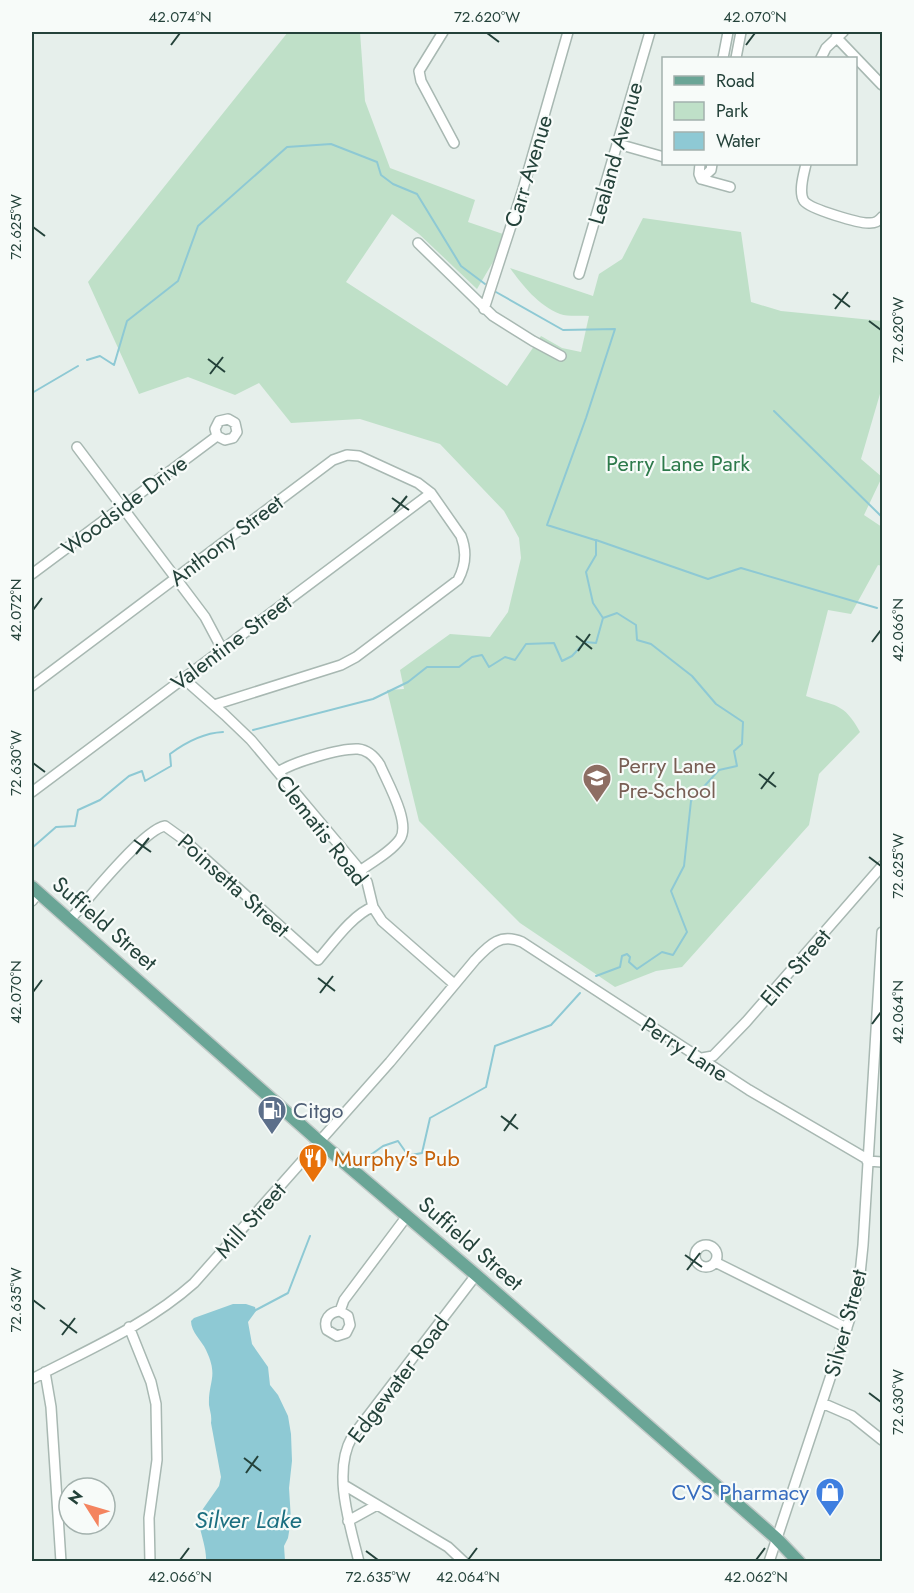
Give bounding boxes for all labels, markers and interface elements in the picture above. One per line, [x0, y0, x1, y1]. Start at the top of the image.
text: 42.074°N [148, 6, 212, 28]
text: 72.620°W [454, 6, 520, 28]
text: 42.070°N [723, 6, 787, 28]
legend [662, 57, 857, 165]
text: Road [716, 68, 755, 94]
street label: Lealand Avenue [579, 78, 651, 228]
text: Park [716, 98, 748, 124]
street label: Carr Avenue [496, 111, 560, 231]
text: Water [716, 128, 761, 154]
text: 72.625°W [5, 194, 27, 260]
text: 72.620°W [887, 297, 909, 363]
street label: Woodside Drive [54, 447, 194, 563]
park label: Perry Lane Park [606, 447, 750, 479]
street label: Anthony Street [162, 486, 290, 593]
text: 42.072°N [5, 579, 27, 642]
street label: Valentine Street [164, 586, 299, 698]
text: 42.066°N [887, 598, 909, 662]
text: 72.630°W [5, 730, 27, 796]
place label: Perry Lane Pre-School [618, 749, 716, 806]
school or university icon: Perry Lane Pre-School [581, 762, 613, 804]
street label: Clematis Road [268, 768, 376, 892]
street label: Poinsetta Street [171, 826, 298, 945]
text: 72.625°W [887, 833, 909, 899]
street label: Suffield Street [45, 868, 165, 978]
street label: Elm Street [752, 921, 838, 1013]
text: 42.070°N [5, 960, 27, 1024]
text: 42.064°N [887, 980, 909, 1044]
street label: Perry Lane [635, 1009, 735, 1089]
fuel station icon: Citgo [256, 1094, 288, 1136]
place label: Citgo [293, 1094, 344, 1126]
restaurant icon: Murphy's Pub [297, 1142, 329, 1184]
place label: Murphy's Pub [334, 1142, 460, 1174]
street label: Mill Street [207, 1174, 293, 1265]
street label: Suffield Street [411, 1188, 531, 1298]
street label: Silver Street [815, 1265, 875, 1380]
text: 72.635°W [5, 1267, 27, 1333]
street label: Edgewater Road [340, 1309, 456, 1449]
text: 72.630°W [887, 1369, 909, 1435]
north arrow [57, 1476, 117, 1536]
place label: CVS Pharmacy [671, 1476, 809, 1508]
shop icon: CVS Pharmacy [814, 1476, 846, 1518]
text: N [62, 1485, 88, 1509]
water label: Silver Lake [195, 1502, 301, 1537]
text: 42.066°N [148, 1566, 212, 1588]
text: 72.635°W [345, 1566, 411, 1588]
text: 42.064°N [436, 1566, 500, 1588]
text: 42.062°N [724, 1566, 788, 1588]

